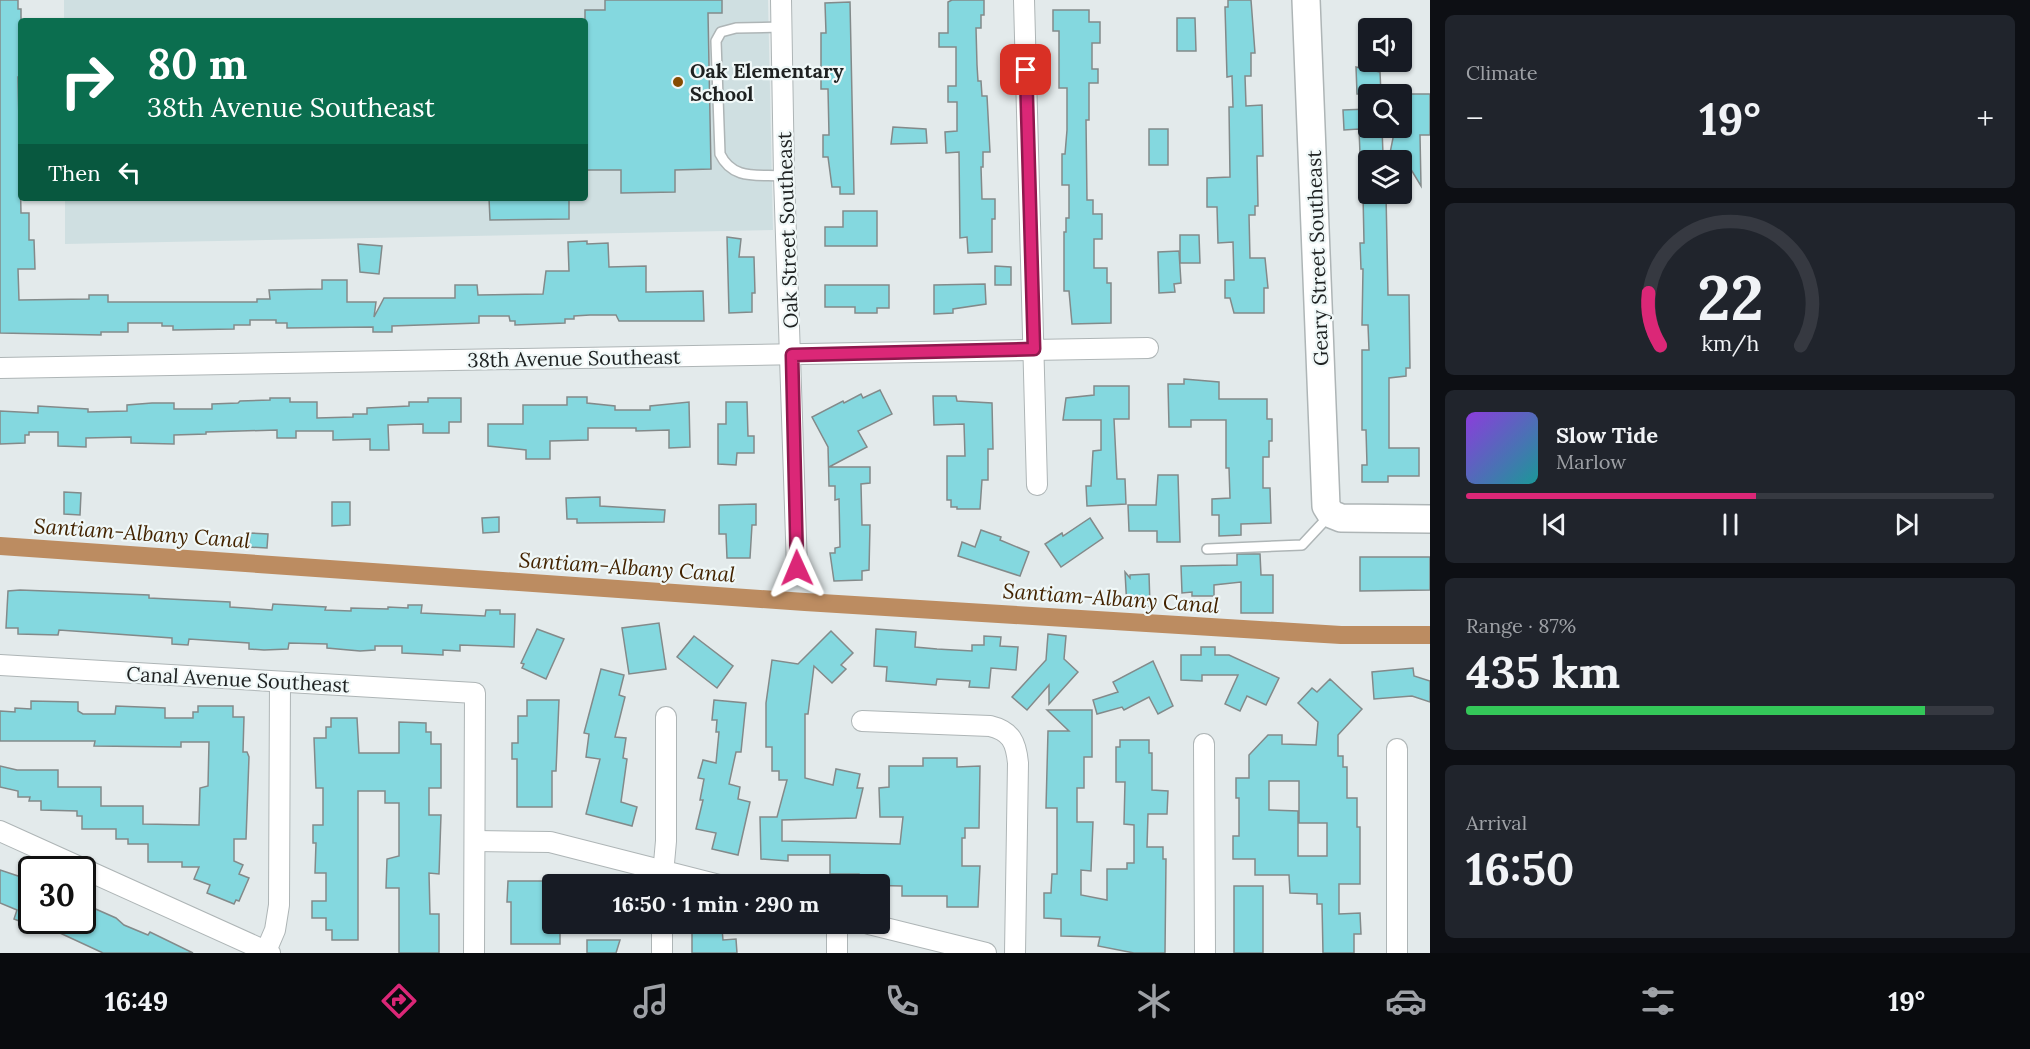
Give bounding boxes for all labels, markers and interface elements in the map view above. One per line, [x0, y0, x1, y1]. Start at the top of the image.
map controls [1358, 18, 1412, 204]
button: sound [1358, 18, 1412, 72]
text: 80 m [147, 37, 247, 91]
icon: right [48, 42, 126, 120]
pin [1000, 44, 1051, 95]
icon: arrive [1009, 53, 1042, 86]
place label: Oak Elementary School [690, 58, 844, 106]
text: Climate [1466, 60, 1538, 85]
marker: Oak Elementary School [671, 75, 685, 89]
button: search [1358, 84, 1412, 138]
text: 38th Avenue Southeast [147, 90, 435, 124]
text: 19° [1699, 90, 1761, 147]
text: − [1466, 97, 1484, 139]
text: + [1976, 97, 1994, 139]
street label: Oak Street Southeast [771, 131, 803, 329]
street label: Geary Street Southeast [1301, 149, 1333, 366]
button: layers [1358, 150, 1412, 204]
icon: left [113, 156, 146, 189]
text: Then [48, 159, 101, 187]
text: 22 [1697, 257, 1763, 337]
text: km/h [1701, 329, 1759, 357]
street label: 38th Avenue Southeast [467, 344, 681, 372]
text: Slow Tide [1556, 421, 1658, 449]
text: Marlow [1556, 449, 1626, 474]
icon: previous [1538, 508, 1571, 541]
icon: pause [1714, 508, 1747, 541]
icon: next [1890, 508, 1923, 541]
water label: Santiam-Albany Canal [33, 512, 251, 554]
position arrow [765, 536, 829, 600]
water label: Santiam-Albany Canal [518, 546, 736, 588]
water label: Santiam-Albany Canal [1002, 577, 1220, 619]
text: Range · 87% [1466, 613, 1576, 638]
text: 435 km [1466, 643, 1620, 700]
street label: Canal Avenue Southeast [126, 661, 350, 697]
text: Arrival [1466, 810, 1527, 835]
text: 16:50 [1466, 840, 1574, 897]
speed limit sign: 30 [18, 856, 96, 934]
text: 16:50 · 1 min · 290 m [613, 890, 819, 918]
icon: directions [378, 980, 420, 1022]
icon: music [630, 980, 672, 1022]
icon: phone [881, 980, 923, 1022]
icon: climate [1133, 980, 1175, 1022]
icon: car [1385, 980, 1427, 1022]
icon: filters [1637, 980, 1679, 1022]
text: 16:49 [105, 984, 168, 1018]
text: 19° [1888, 984, 1925, 1018]

